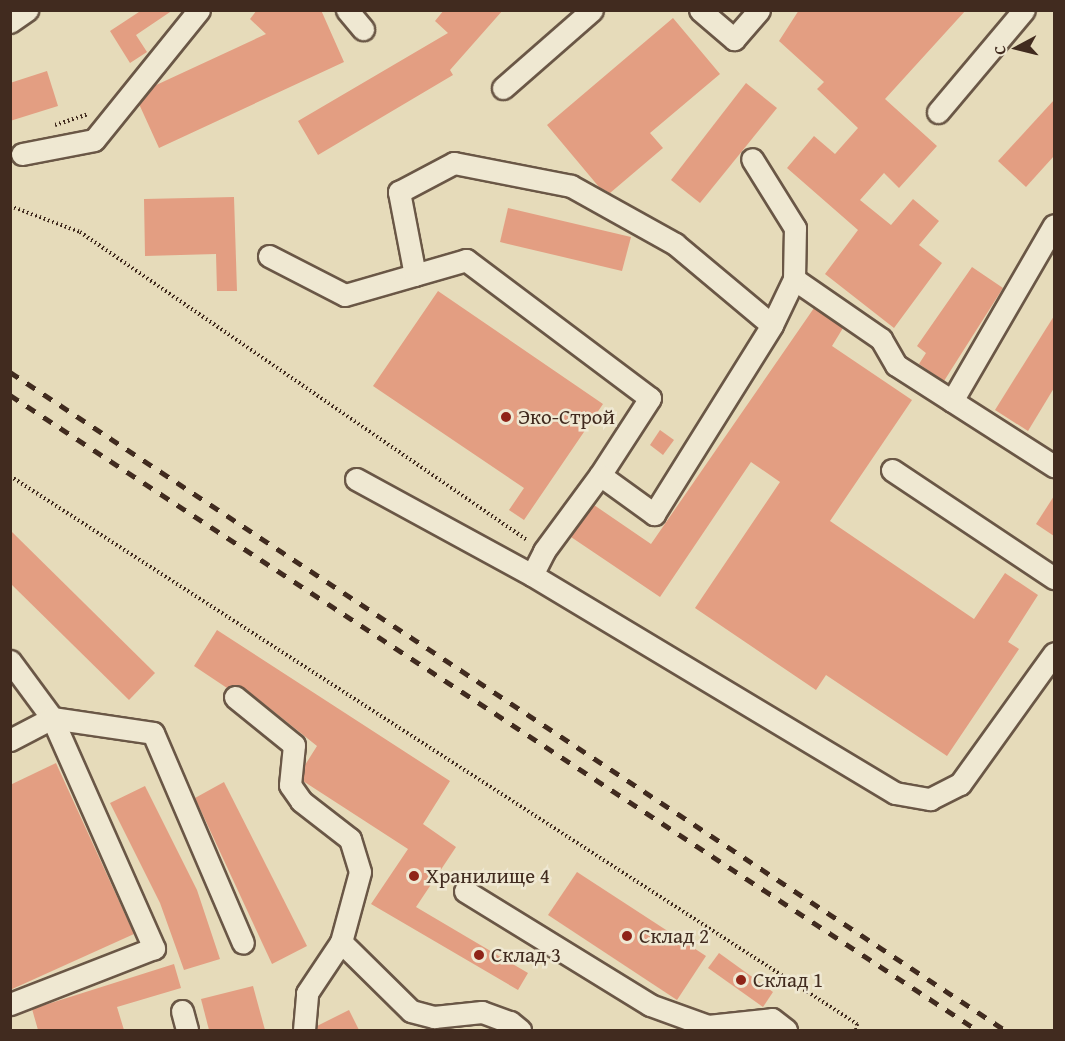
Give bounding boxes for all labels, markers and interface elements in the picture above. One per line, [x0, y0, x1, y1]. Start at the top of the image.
north arrow [987, 18, 1047, 78]
text: С [987, 44, 1012, 56]
place label: Эко-Строй [518, 404, 615, 430]
marker: Эко-Строй [499, 410, 513, 424]
place label: Хранилище 4 [426, 863, 550, 889]
marker: Хранилище 4 [407, 869, 421, 883]
place label: Склад 2 [639, 923, 709, 949]
marker: Склад 2 [620, 929, 634, 943]
place label: Склад 3 [491, 942, 561, 968]
marker: Склад 3 [472, 948, 486, 962]
place label: Склад 1 [753, 967, 823, 993]
marker: Склад 1 [734, 973, 748, 987]

